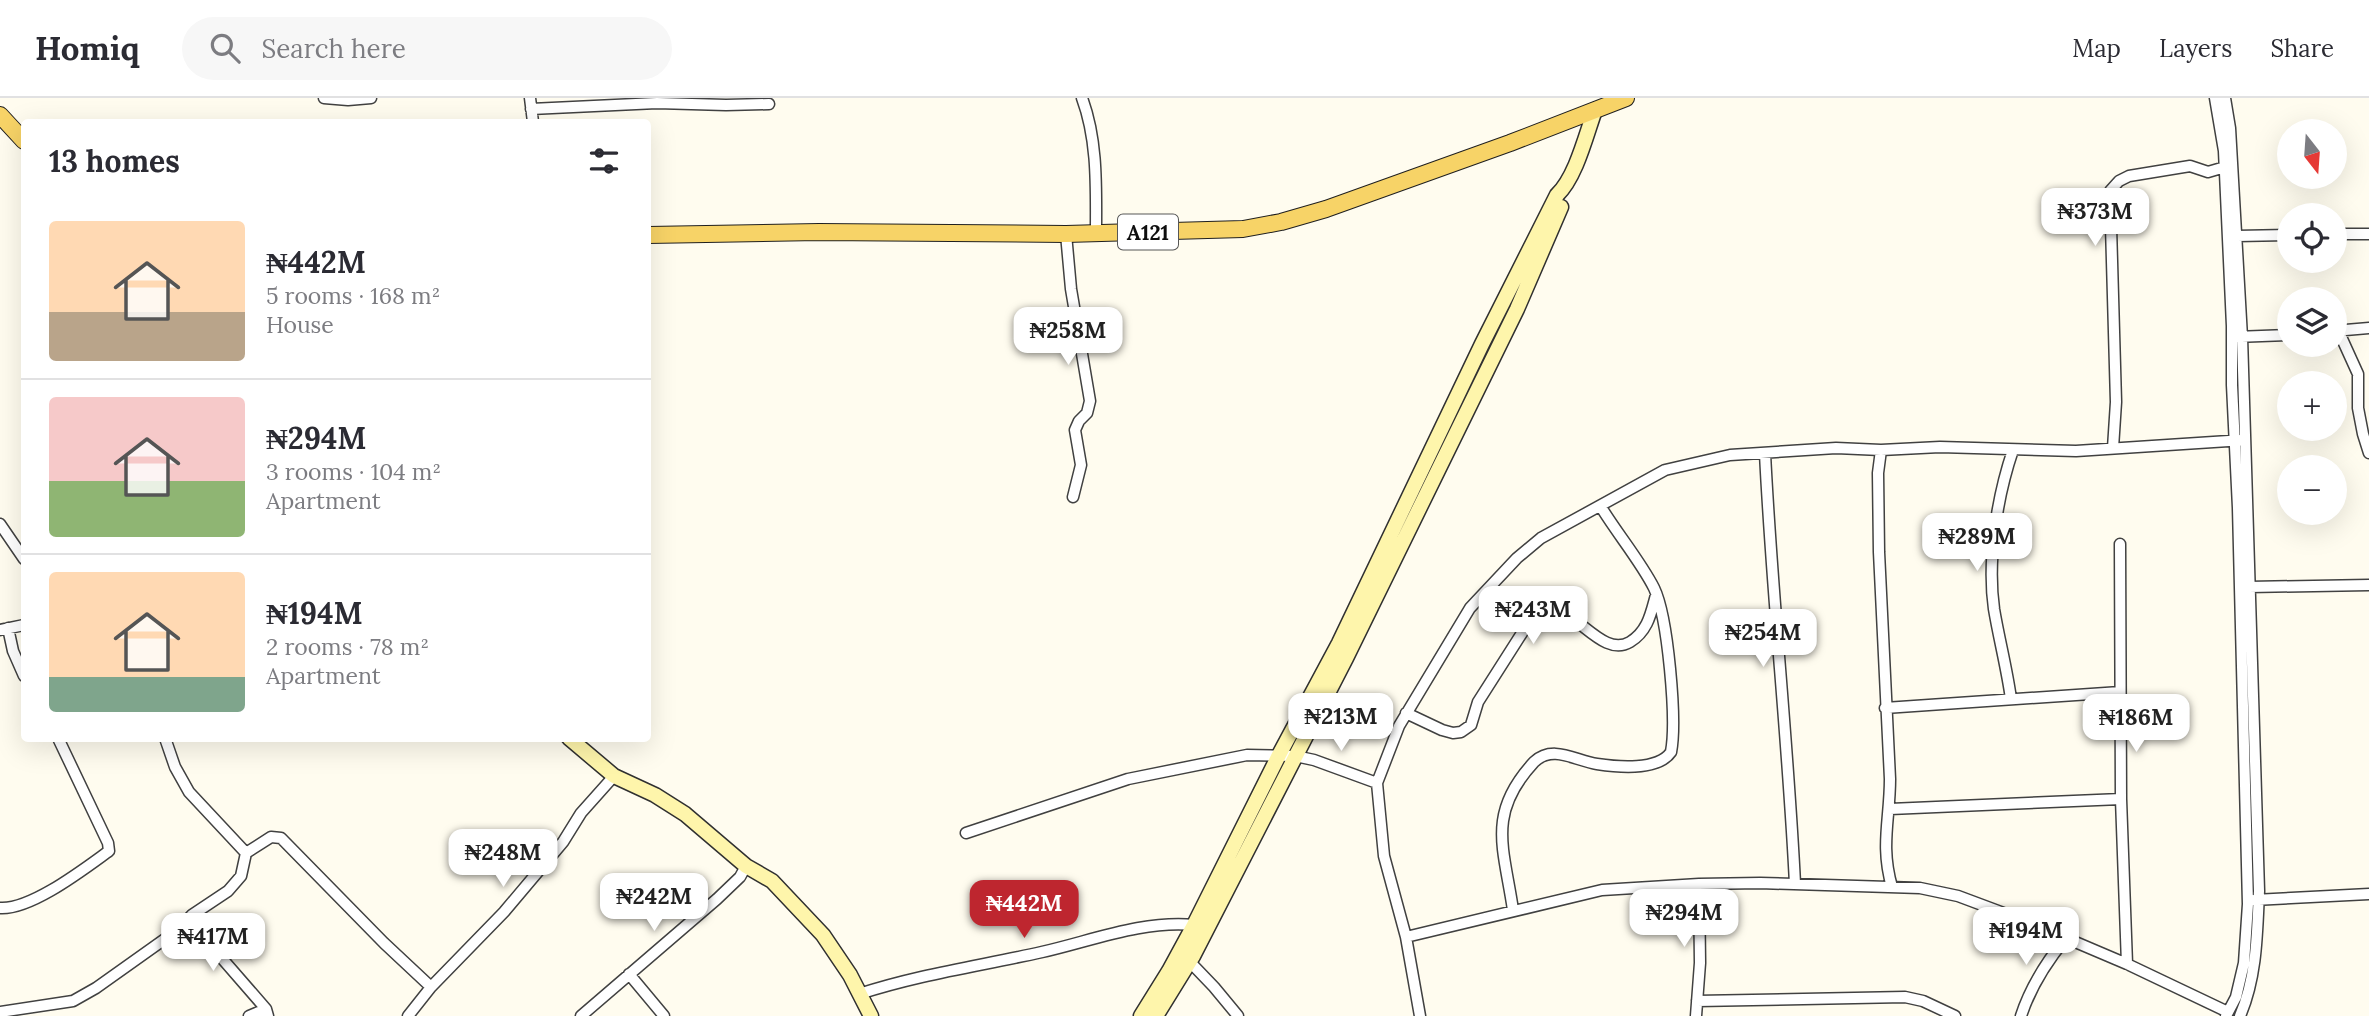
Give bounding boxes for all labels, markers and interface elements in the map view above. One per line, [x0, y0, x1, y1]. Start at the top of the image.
search box [182, 17, 672, 80]
text: Homiq [35, 27, 140, 69]
icon: search [206, 29, 244, 67]
text: Search here [262, 32, 406, 65]
text: Map [2072, 33, 2121, 64]
text: Layers [2159, 33, 2232, 64]
text: Share [2270, 33, 2334, 64]
north arrow [2277, 119, 2347, 189]
map controls [2277, 119, 2347, 525]
text: 13 homes [49, 142, 180, 180]
icon: filters [585, 142, 623, 180]
pin: ₦373M [2046, 188, 2144, 248]
text: ₦373M [2057, 196, 2133, 225]
button: locate [2277, 203, 2347, 273]
road number: A121 [1118, 214, 1178, 250]
text: ₦442M [266, 243, 366, 281]
icon: home [105, 249, 189, 333]
text: 5 rooms · 168 m² [266, 281, 440, 310]
button: layers [2277, 287, 2347, 357]
pin: ₦258M [1019, 308, 1117, 367]
text: House [266, 310, 334, 339]
text: ₦258M [1030, 315, 1106, 344]
button: + [2277, 371, 2347, 441]
text: ₦294M [266, 419, 367, 457]
icon: home [105, 425, 189, 509]
button: − [2277, 455, 2347, 525]
text: 3 rooms · 104 m² [266, 457, 441, 486]
text: Apartment [266, 486, 381, 515]
pin: ₦289M [1928, 514, 2026, 573]
text: ₦289M [1938, 521, 2016, 550]
pin: ₦243M [1484, 587, 1582, 646]
text: ₦194M [266, 594, 363, 632]
text: ₦243M [1495, 594, 1571, 623]
icon: home [105, 600, 189, 684]
pin: ₦254M [1714, 610, 1812, 669]
text: ₦254M [1725, 617, 1801, 646]
text: 2 rooms · 78 m² [266, 632, 429, 661]
text: Apartment [266, 661, 381, 690]
pin: ₦213M [1292, 694, 1390, 753]
pin: ₦186M [2087, 694, 2185, 754]
text: ₦213M [1304, 701, 1378, 730]
text: ₦186M [2099, 702, 2173, 731]
pin: ₦248M [454, 830, 552, 889]
text: ₦248M [465, 837, 541, 866]
pin: ₦242M [605, 874, 703, 933]
pin: ₦442M [975, 880, 1073, 940]
text: ₦242M [616, 881, 692, 910]
text: ₦442M [986, 888, 1062, 917]
pin: ₦294M [1635, 890, 1733, 949]
text: ₦294M [1645, 897, 1723, 926]
pin: ₦194M [1977, 908, 2075, 967]
pin: ₦417M [164, 914, 262, 973]
text: ₦194M [1989, 915, 2063, 944]
text: ₦417M [177, 921, 249, 950]

